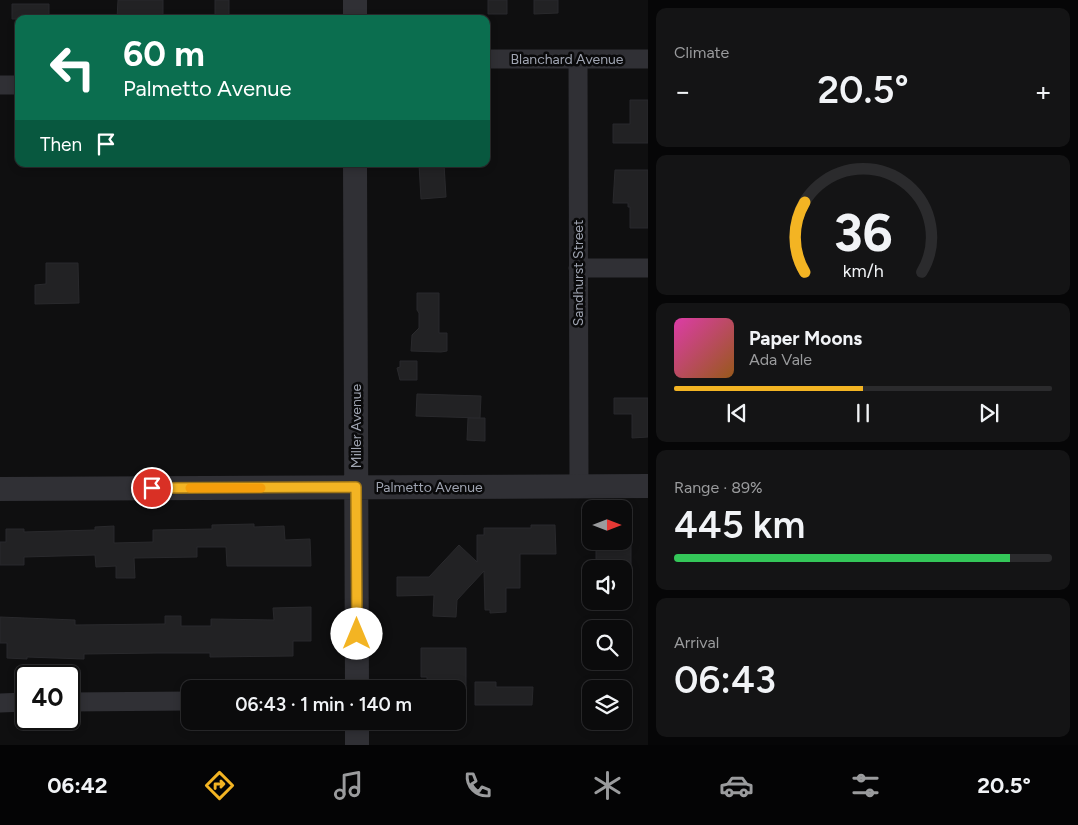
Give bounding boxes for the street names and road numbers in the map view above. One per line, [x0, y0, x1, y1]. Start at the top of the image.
street label: Blanchard Avenue [511, 51, 624, 68]
street label: Sandhurst Street [570, 220, 587, 326]
street label: Miller Avenue [348, 383, 365, 468]
street label: Palmetto Avenue [375, 479, 483, 496]

